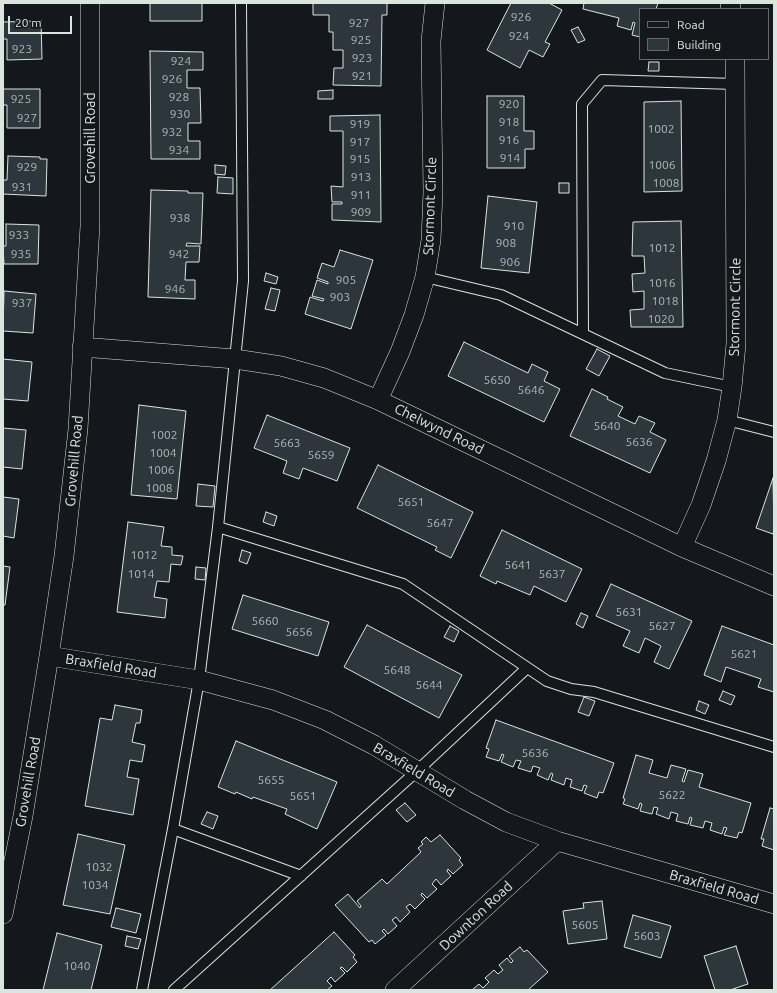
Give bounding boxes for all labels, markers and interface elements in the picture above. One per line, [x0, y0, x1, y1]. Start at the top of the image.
scale bar [10, 8, 74, 34]
legend [639, 8, 769, 60]
house number: 926 [511, 10, 531, 24]
text: 20 m [15, 16, 42, 29]
house number: 927 [349, 16, 369, 30]
text: Road [677, 18, 705, 31]
house number: 924 [509, 29, 529, 43]
house number: 925 [351, 33, 371, 47]
text: Building [677, 38, 721, 51]
house number: 923 [12, 42, 32, 56]
house number: 923 [352, 51, 372, 65]
house number: 924 [171, 54, 191, 68]
house number: 921 [352, 69, 372, 83]
house number: 926 [162, 72, 182, 86]
house number: 928 [169, 90, 189, 104]
house number: 925 [11, 92, 31, 106]
street label: Grovehill Road [82, 92, 98, 184]
house number: 920 [499, 97, 519, 111]
house number: 930 [170, 107, 190, 121]
house number: 927 [17, 111, 37, 125]
house number: 918 [499, 115, 519, 129]
house number: 919 [350, 117, 370, 131]
house number: 1002 [647, 122, 675, 136]
house number: 932 [162, 125, 182, 139]
house number: 916 [499, 133, 519, 147]
house number: 917 [350, 135, 370, 149]
house number: 934 [169, 143, 189, 157]
house number: 914 [500, 151, 520, 165]
house number: 915 [350, 152, 370, 166]
street label: Stormont Circle [420, 157, 440, 255]
house number: 1006 [648, 158, 676, 172]
house number: 929 [17, 160, 37, 174]
house number: 913 [351, 170, 371, 184]
house number: 1008 [652, 176, 680, 190]
house number: 931 [12, 180, 32, 194]
house number: 911 [351, 188, 371, 202]
house number: 909 [351, 205, 371, 219]
house number: 938 [170, 211, 190, 225]
house number: 910 [504, 219, 524, 233]
house number: 933 [9, 228, 29, 242]
house number: 908 [496, 236, 516, 250]
house number: 1012 [648, 241, 676, 255]
house number: 935 [11, 247, 31, 261]
house number: 942 [169, 247, 189, 261]
house number: 906 [500, 255, 520, 269]
street label: Stormont Circle [726, 258, 744, 356]
house number: 905 [336, 273, 356, 287]
house number: 1016 [648, 276, 676, 290]
house number: 946 [165, 282, 185, 296]
house number: 903 [330, 290, 350, 304]
house number: 1018 [651, 294, 679, 308]
house number: 937 [12, 296, 32, 310]
house number: 1020 [647, 312, 675, 326]
house number: 5650 [483, 373, 511, 387]
house number: 5646 [517, 383, 545, 397]
street label: Chelwynd Road [392, 400, 486, 458]
street label: Grovehill Road [62, 415, 86, 507]
house number: 5640 [593, 419, 621, 433]
house number: 1002 [150, 428, 178, 442]
house number: 5636 [625, 435, 653, 449]
house number: 5663 [273, 436, 301, 450]
house number: 1004 [149, 446, 177, 460]
house number: 5659 [307, 448, 335, 462]
house number: 1006 [147, 463, 175, 477]
house number: 1008 [145, 481, 173, 495]
house number: 5651 [397, 495, 425, 509]
house number: 5647 [426, 516, 454, 530]
house number: 1012 [130, 548, 158, 562]
house number: 5641 [504, 558, 532, 572]
house number: 1014 [127, 567, 155, 581]
house number: 5637 [538, 567, 566, 581]
house number: 5631 [615, 605, 643, 619]
house number: 5660 [251, 614, 279, 628]
house number: 5627 [648, 619, 676, 633]
house number: 5656 [285, 625, 313, 639]
house number: 5621 [730, 647, 758, 661]
street label: Braxfield Road [64, 650, 158, 682]
house number: 5648 [383, 663, 411, 677]
house number: 5644 [415, 678, 443, 692]
street label: Grovehill Road [12, 735, 44, 829]
street label: Braxfield Road [370, 739, 458, 801]
house number: 5636 [521, 746, 549, 760]
house number: 5655 [257, 773, 285, 787]
house number: 5622 [658, 788, 686, 802]
house number: 5651 [289, 789, 317, 803]
house number: 1032 [85, 860, 113, 874]
street label: Braxfield Road [667, 866, 761, 908]
house number: 1034 [81, 878, 109, 892]
street label: Downton Road [436, 878, 516, 954]
house number: 5605 [571, 918, 599, 932]
house number: 5603 [633, 929, 661, 943]
house number: 1040 [63, 959, 91, 973]

